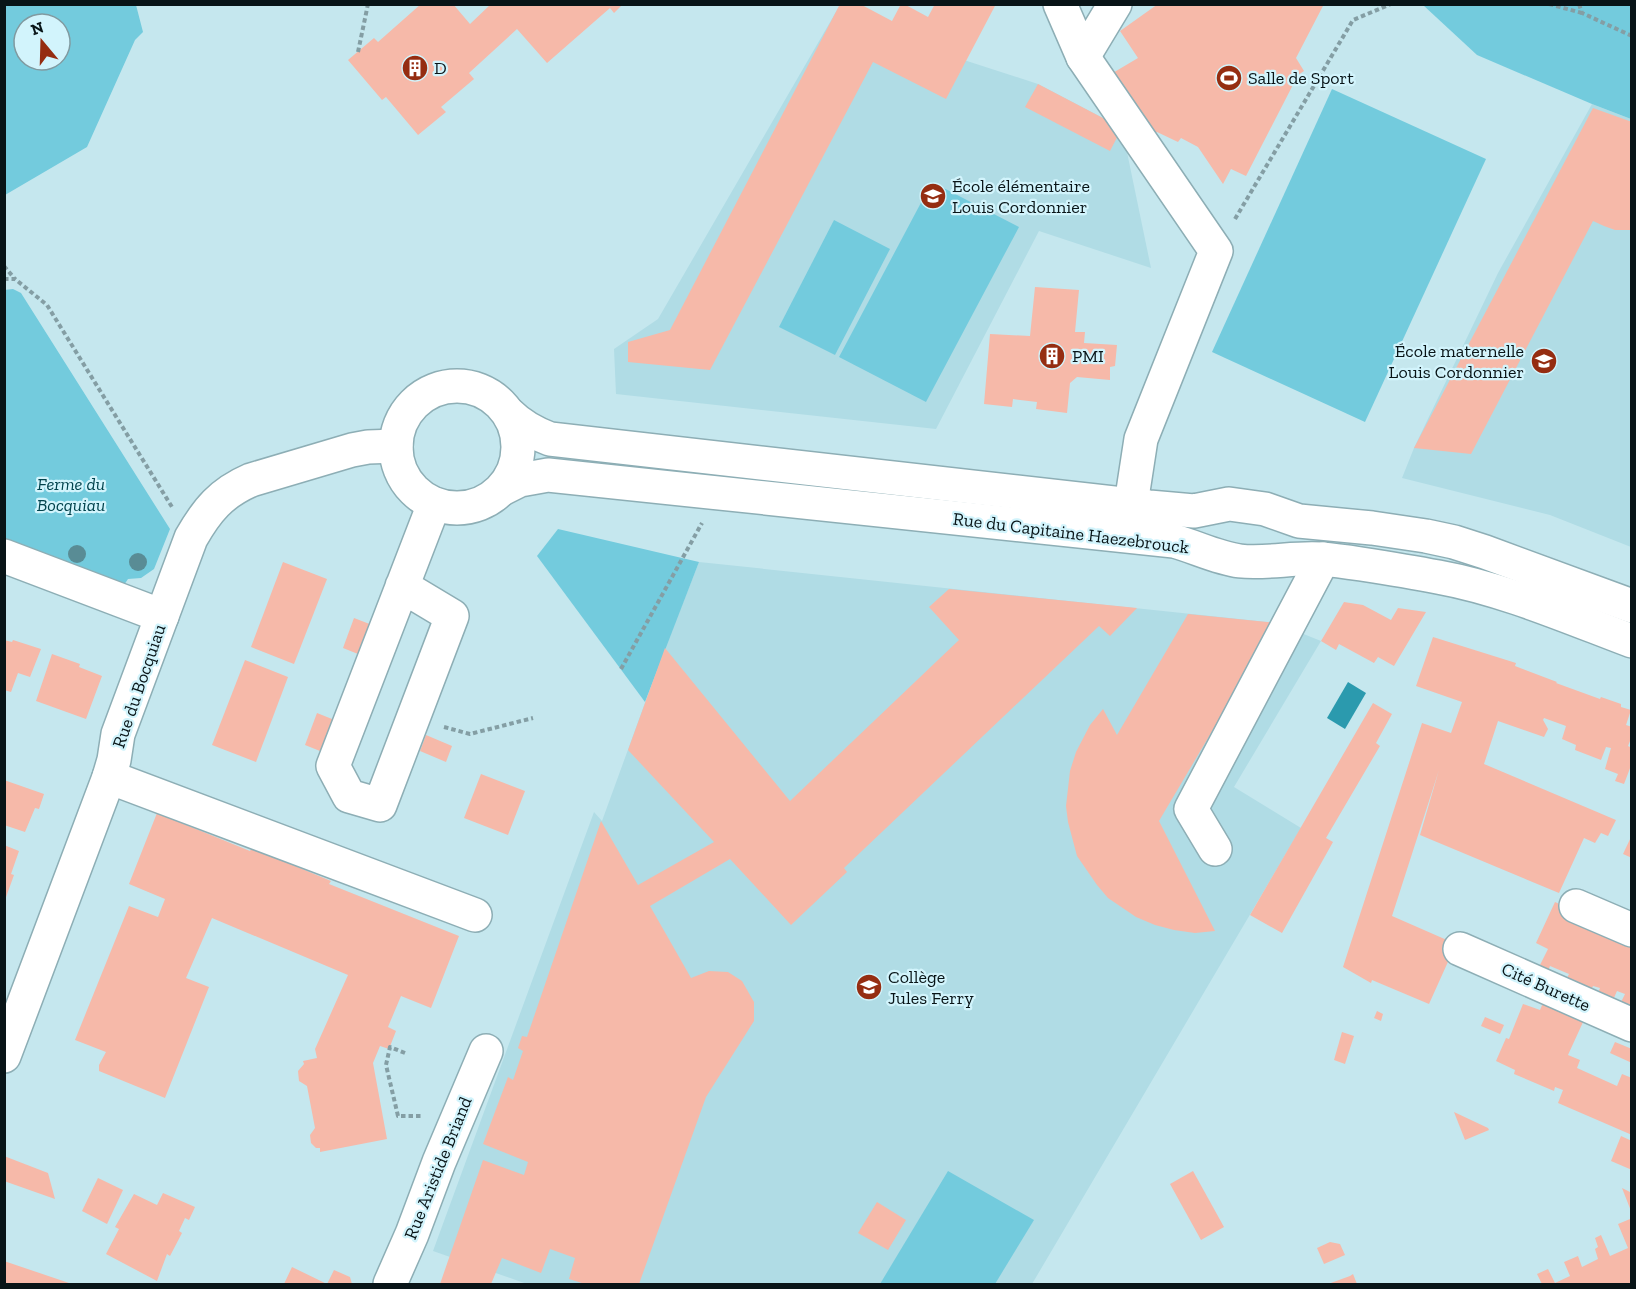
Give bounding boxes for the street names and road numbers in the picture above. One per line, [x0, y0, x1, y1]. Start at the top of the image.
street label: Rue du Capitaine Haezebrouck [952, 508, 1191, 558]
street label: Rue du Bocquiau [107, 621, 171, 751]
street label: Cité Burette [1498, 958, 1594, 1016]
street label: Rue Aristide Briand [399, 1093, 477, 1243]

